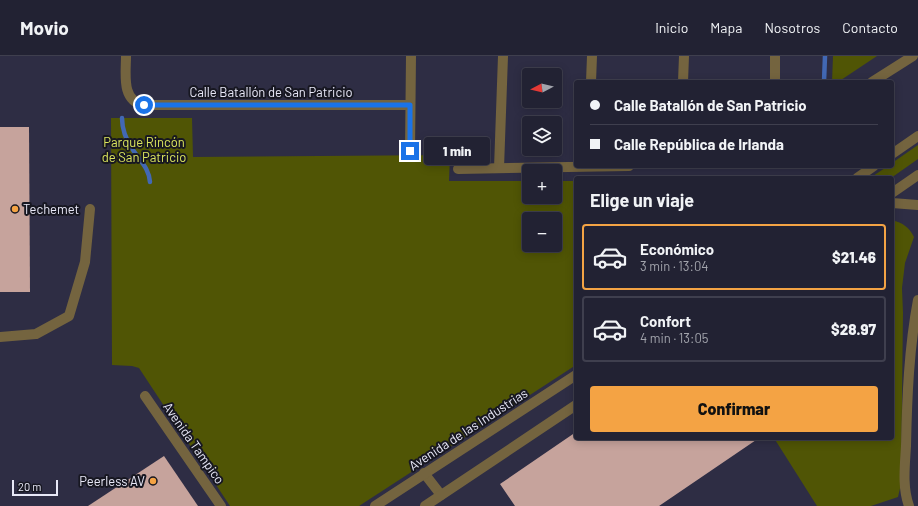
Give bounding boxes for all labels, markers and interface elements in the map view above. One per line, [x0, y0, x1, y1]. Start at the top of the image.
text: Movio [20, 16, 69, 39]
text: Inicio [655, 19, 688, 36]
text: Mapa [710, 19, 742, 36]
text: Nosotros [764, 19, 820, 36]
text: Contacto [842, 19, 898, 36]
north arrow [522, 68, 562, 108]
map controls [522, 68, 562, 252]
street label: Calle Batallón de San Patricio [189, 84, 353, 100]
route start [135, 96, 153, 114]
text: Calle Batallón de San Patricio [614, 96, 807, 114]
button: layers [522, 116, 562, 156]
park label: Parque Rincón de San Patricio [102, 134, 186, 165]
text: Calle República de Irlanda [614, 135, 784, 153]
callout: 1 min [424, 137, 490, 165]
route end [401, 142, 419, 160]
text: 1 min [443, 143, 471, 159]
button: + [522, 164, 562, 204]
text: Elige un viaje [590, 189, 694, 211]
place label: Techemet [23, 201, 79, 217]
marker: Techemet [10, 204, 20, 214]
button: − [522, 212, 562, 252]
icon: car [592, 239, 628, 275]
text: Económico [640, 240, 714, 258]
text: $21.46 [832, 248, 876, 266]
text: 3 min · 13:04 [640, 258, 708, 274]
icon: car [592, 311, 628, 347]
text: Confort [640, 312, 691, 330]
text: $28.97 [831, 320, 876, 338]
text: 4 min · 13:05 [640, 330, 708, 346]
street label: Avenida de las Industrias [406, 385, 530, 473]
button: Confirmar [590, 386, 878, 432]
street label: Avenida Tampico [160, 399, 228, 487]
place label: Peerless AV [79, 473, 145, 489]
marker: Peerless AV [148, 476, 158, 486]
scale bar [12, 478, 58, 497]
text: 20 m [18, 480, 41, 493]

